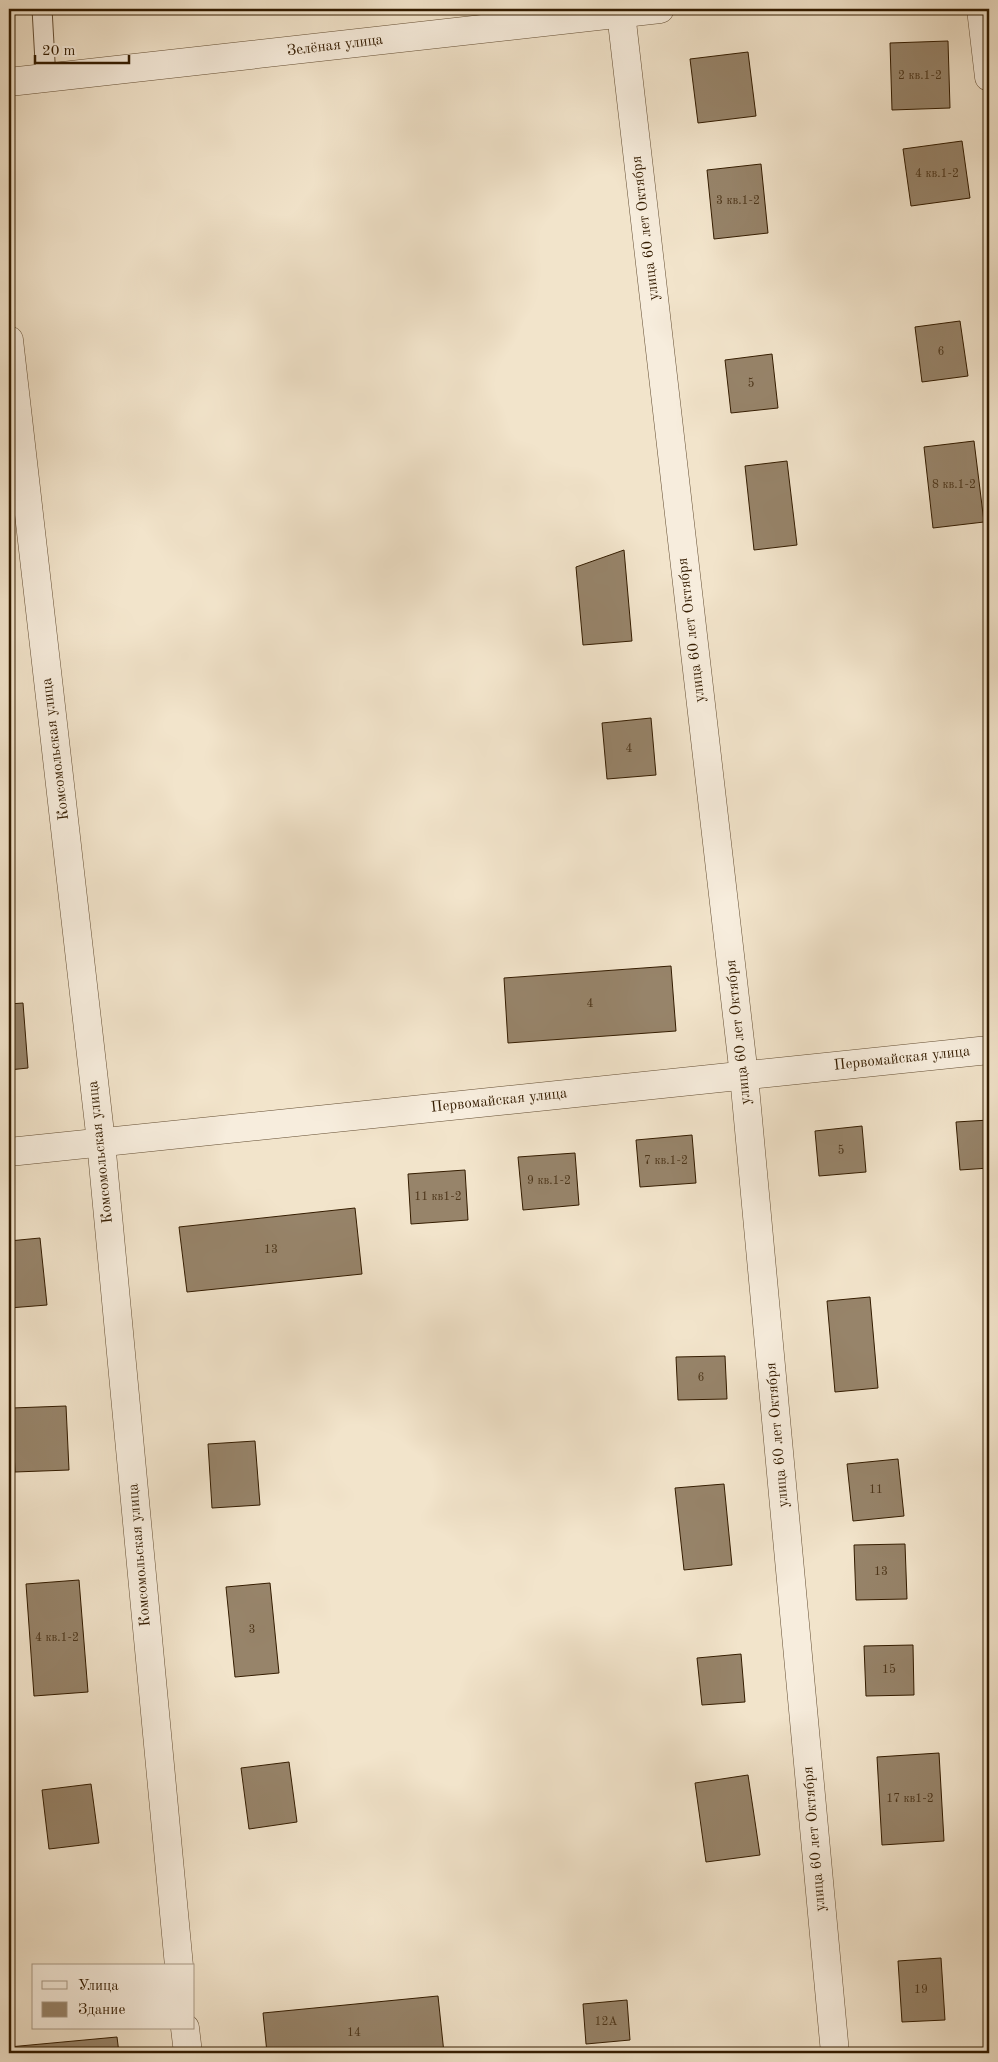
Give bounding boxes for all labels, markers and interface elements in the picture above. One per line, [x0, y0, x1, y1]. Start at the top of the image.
scale bar [35, 32, 129, 64]
street label: Зелёная улица [286, 33, 384, 59]
text: 20 m [42, 44, 76, 59]
house number: 2 кв.1-2 [898, 70, 942, 82]
street label: улица 60 лет Октября [630, 155, 662, 301]
house number: 4 кв.1-2 [915, 168, 959, 180]
house number: 3 кв.1-2 [716, 195, 760, 207]
house number: 6 [938, 346, 945, 358]
house number: 5 [748, 377, 755, 390]
house number: 8 кв.1-2 [932, 479, 976, 491]
street label: улица 60 лет Октября [676, 557, 708, 703]
street label: Комсомольская улица [40, 676, 72, 821]
house number: 4 [626, 743, 633, 755]
street label: улица 60 лет Октября [724, 959, 754, 1105]
house number: 4 [587, 998, 594, 1010]
street label: Первомайская улица [833, 1044, 972, 1074]
street label: Комсомольская улица [86, 1079, 116, 1224]
street label: Первомайская улица [430, 1086, 569, 1116]
house number: 5 [838, 1144, 845, 1157]
house number: 7 кв.1-2 [644, 1155, 688, 1167]
house number: 9 кв.1-2 [527, 1175, 571, 1187]
house number: 11 кв1-2 [414, 1191, 462, 1203]
house number: 13 [264, 1244, 278, 1256]
street label: улица 60 лет Октября [764, 1362, 792, 1508]
house number: 6 [698, 1372, 705, 1384]
street label: Комсомольская улица [126, 1482, 154, 1627]
house number: 11 [869, 1484, 883, 1496]
house number: 13 [874, 1566, 888, 1578]
house number: 3 [249, 1624, 255, 1636]
house number: 4 кв.1-2 [35, 1632, 79, 1644]
house number: 15 [882, 1663, 896, 1676]
street label: улица 60 лет Октября [801, 1766, 829, 1912]
house number: 17 кв1-2 [886, 1793, 934, 1805]
legend [32, 1964, 195, 2030]
text: Улица [78, 1979, 119, 1994]
house number: 19 [914, 1984, 928, 1996]
text: Здание [78, 2003, 125, 2018]
house number: 12А [594, 2016, 618, 2028]
house number: 14 [347, 2027, 361, 2039]

